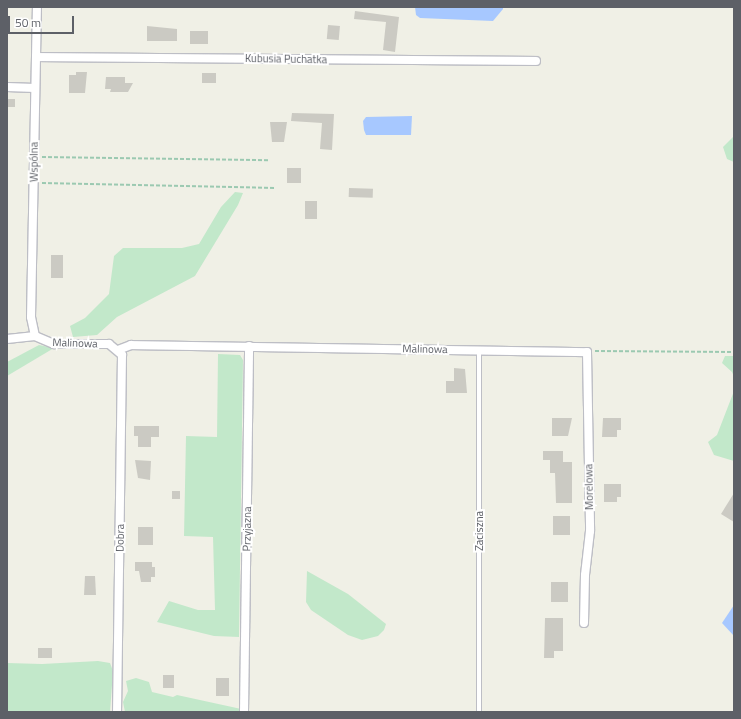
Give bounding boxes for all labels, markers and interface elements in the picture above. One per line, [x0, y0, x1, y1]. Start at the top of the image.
scale bar [10, 8, 76, 34]
text: 50 m [15, 13, 41, 32]
street label: Kubusia Puchatka [245, 52, 327, 66]
street label: Wspólna [27, 142, 41, 182]
street label: Malinowa [52, 336, 98, 350]
street label: Malinowa [402, 342, 448, 356]
street label: Morelowa [582, 464, 596, 510]
street label: Przyjazna [240, 506, 254, 552]
street label: Zaciszna [472, 511, 486, 551]
street label: Dobra [113, 524, 127, 552]

